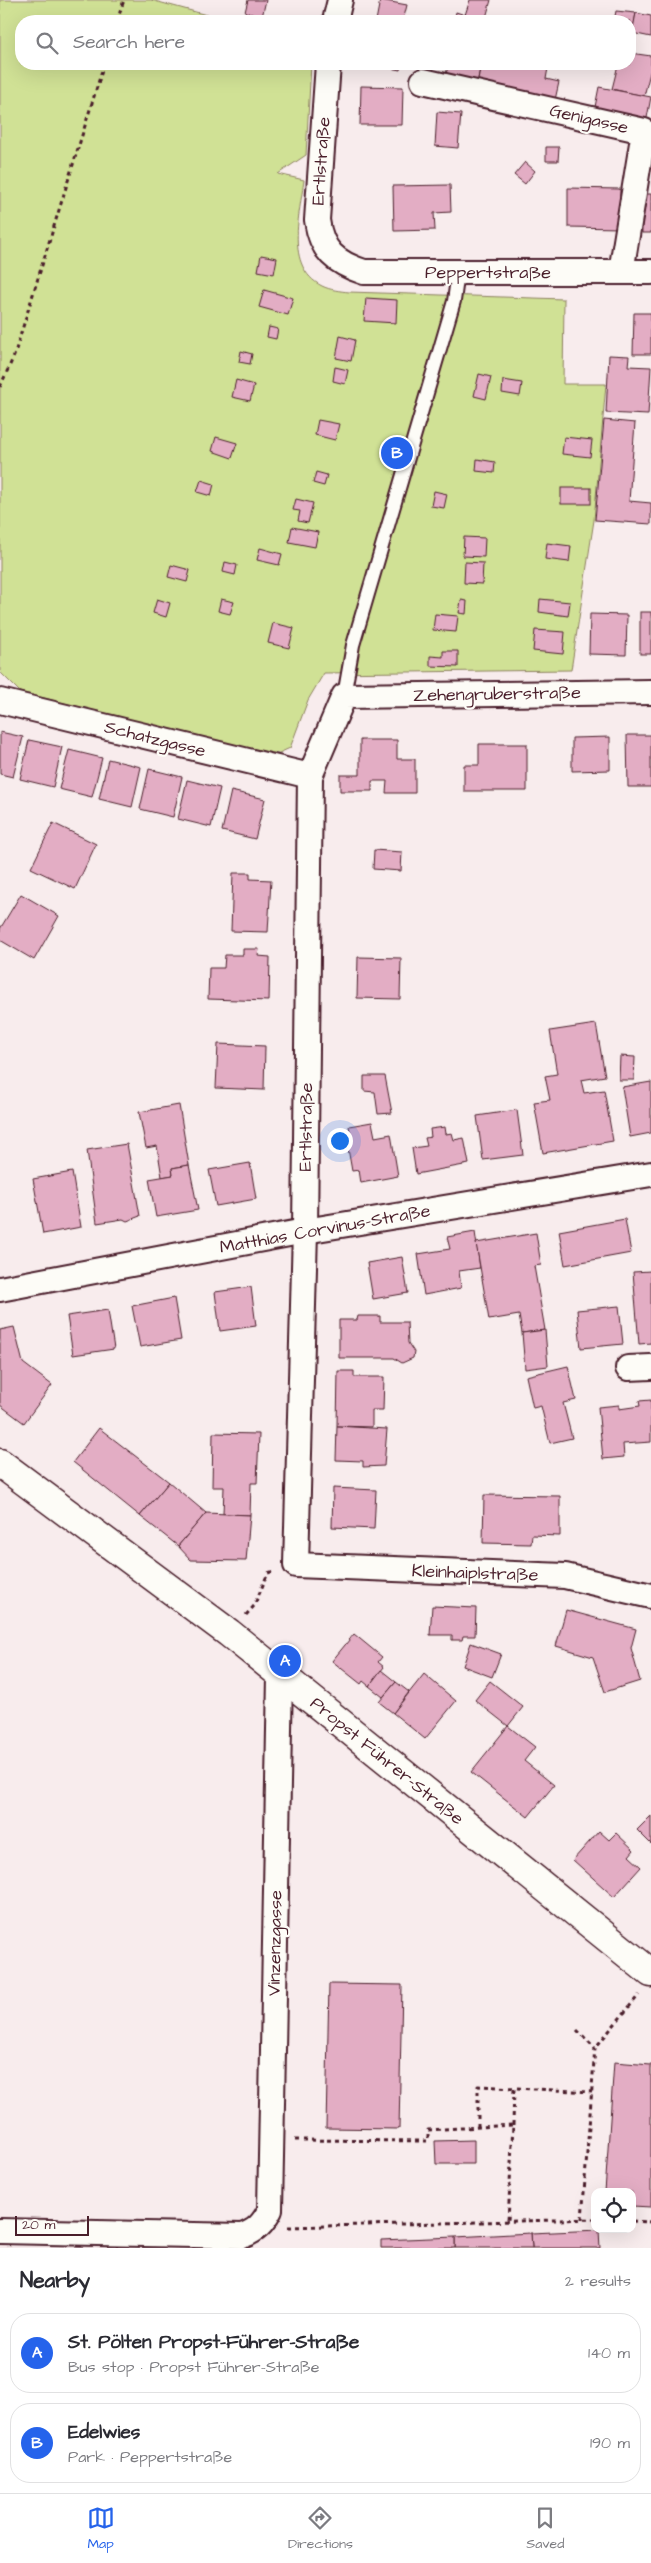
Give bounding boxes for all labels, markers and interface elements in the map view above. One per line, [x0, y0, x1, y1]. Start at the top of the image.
search box [15, 15, 636, 70]
icon: search [33, 29, 61, 57]
text: Search here [73, 29, 185, 56]
street label: Genigasse [547, 98, 631, 141]
street label: Ertlstraße [305, 116, 337, 206]
street label: Peppertstraße [425, 260, 551, 285]
pin: B [381, 434, 413, 472]
street label: Zehengruberstraße [413, 680, 581, 709]
street label: Schatzgasse [102, 714, 208, 765]
street label: Ertlstraße [293, 1082, 319, 1172]
your location [327, 1128, 353, 1154]
street label: Matthias Corvinus-Straße [218, 1198, 433, 1260]
street label: Kleinhaiplstraße [411, 1558, 539, 1588]
pin: A [269, 1642, 301, 1680]
street label: Propst Führer-Straße [305, 1691, 469, 1831]
street label: Vinzenzgasse [262, 1890, 289, 1996]
map controls [591, 2188, 636, 2233]
button: locate [591, 2188, 636, 2233]
scale bar [15, 2213, 89, 2236]
text: 20 m [22, 2215, 55, 2235]
text: Nearby [20, 2266, 90, 2295]
text: 2 results [565, 2270, 631, 2292]
text: St. Pölten Propst-Führer-Straße [68, 2329, 359, 2356]
text: A [32, 2342, 42, 2364]
text: 140 m [588, 2342, 630, 2364]
text: Bus stop · Propst Führer-Straße [68, 2356, 319, 2378]
text: Edelwies [68, 2419, 140, 2446]
text: B [31, 2432, 43, 2454]
text: 190 m [590, 2432, 630, 2454]
text: Park · Peppertstraße [68, 2446, 232, 2468]
tab: Map [87, 2504, 115, 2554]
tab: Directions [288, 2504, 353, 2554]
tab: Saved [526, 2504, 564, 2554]

